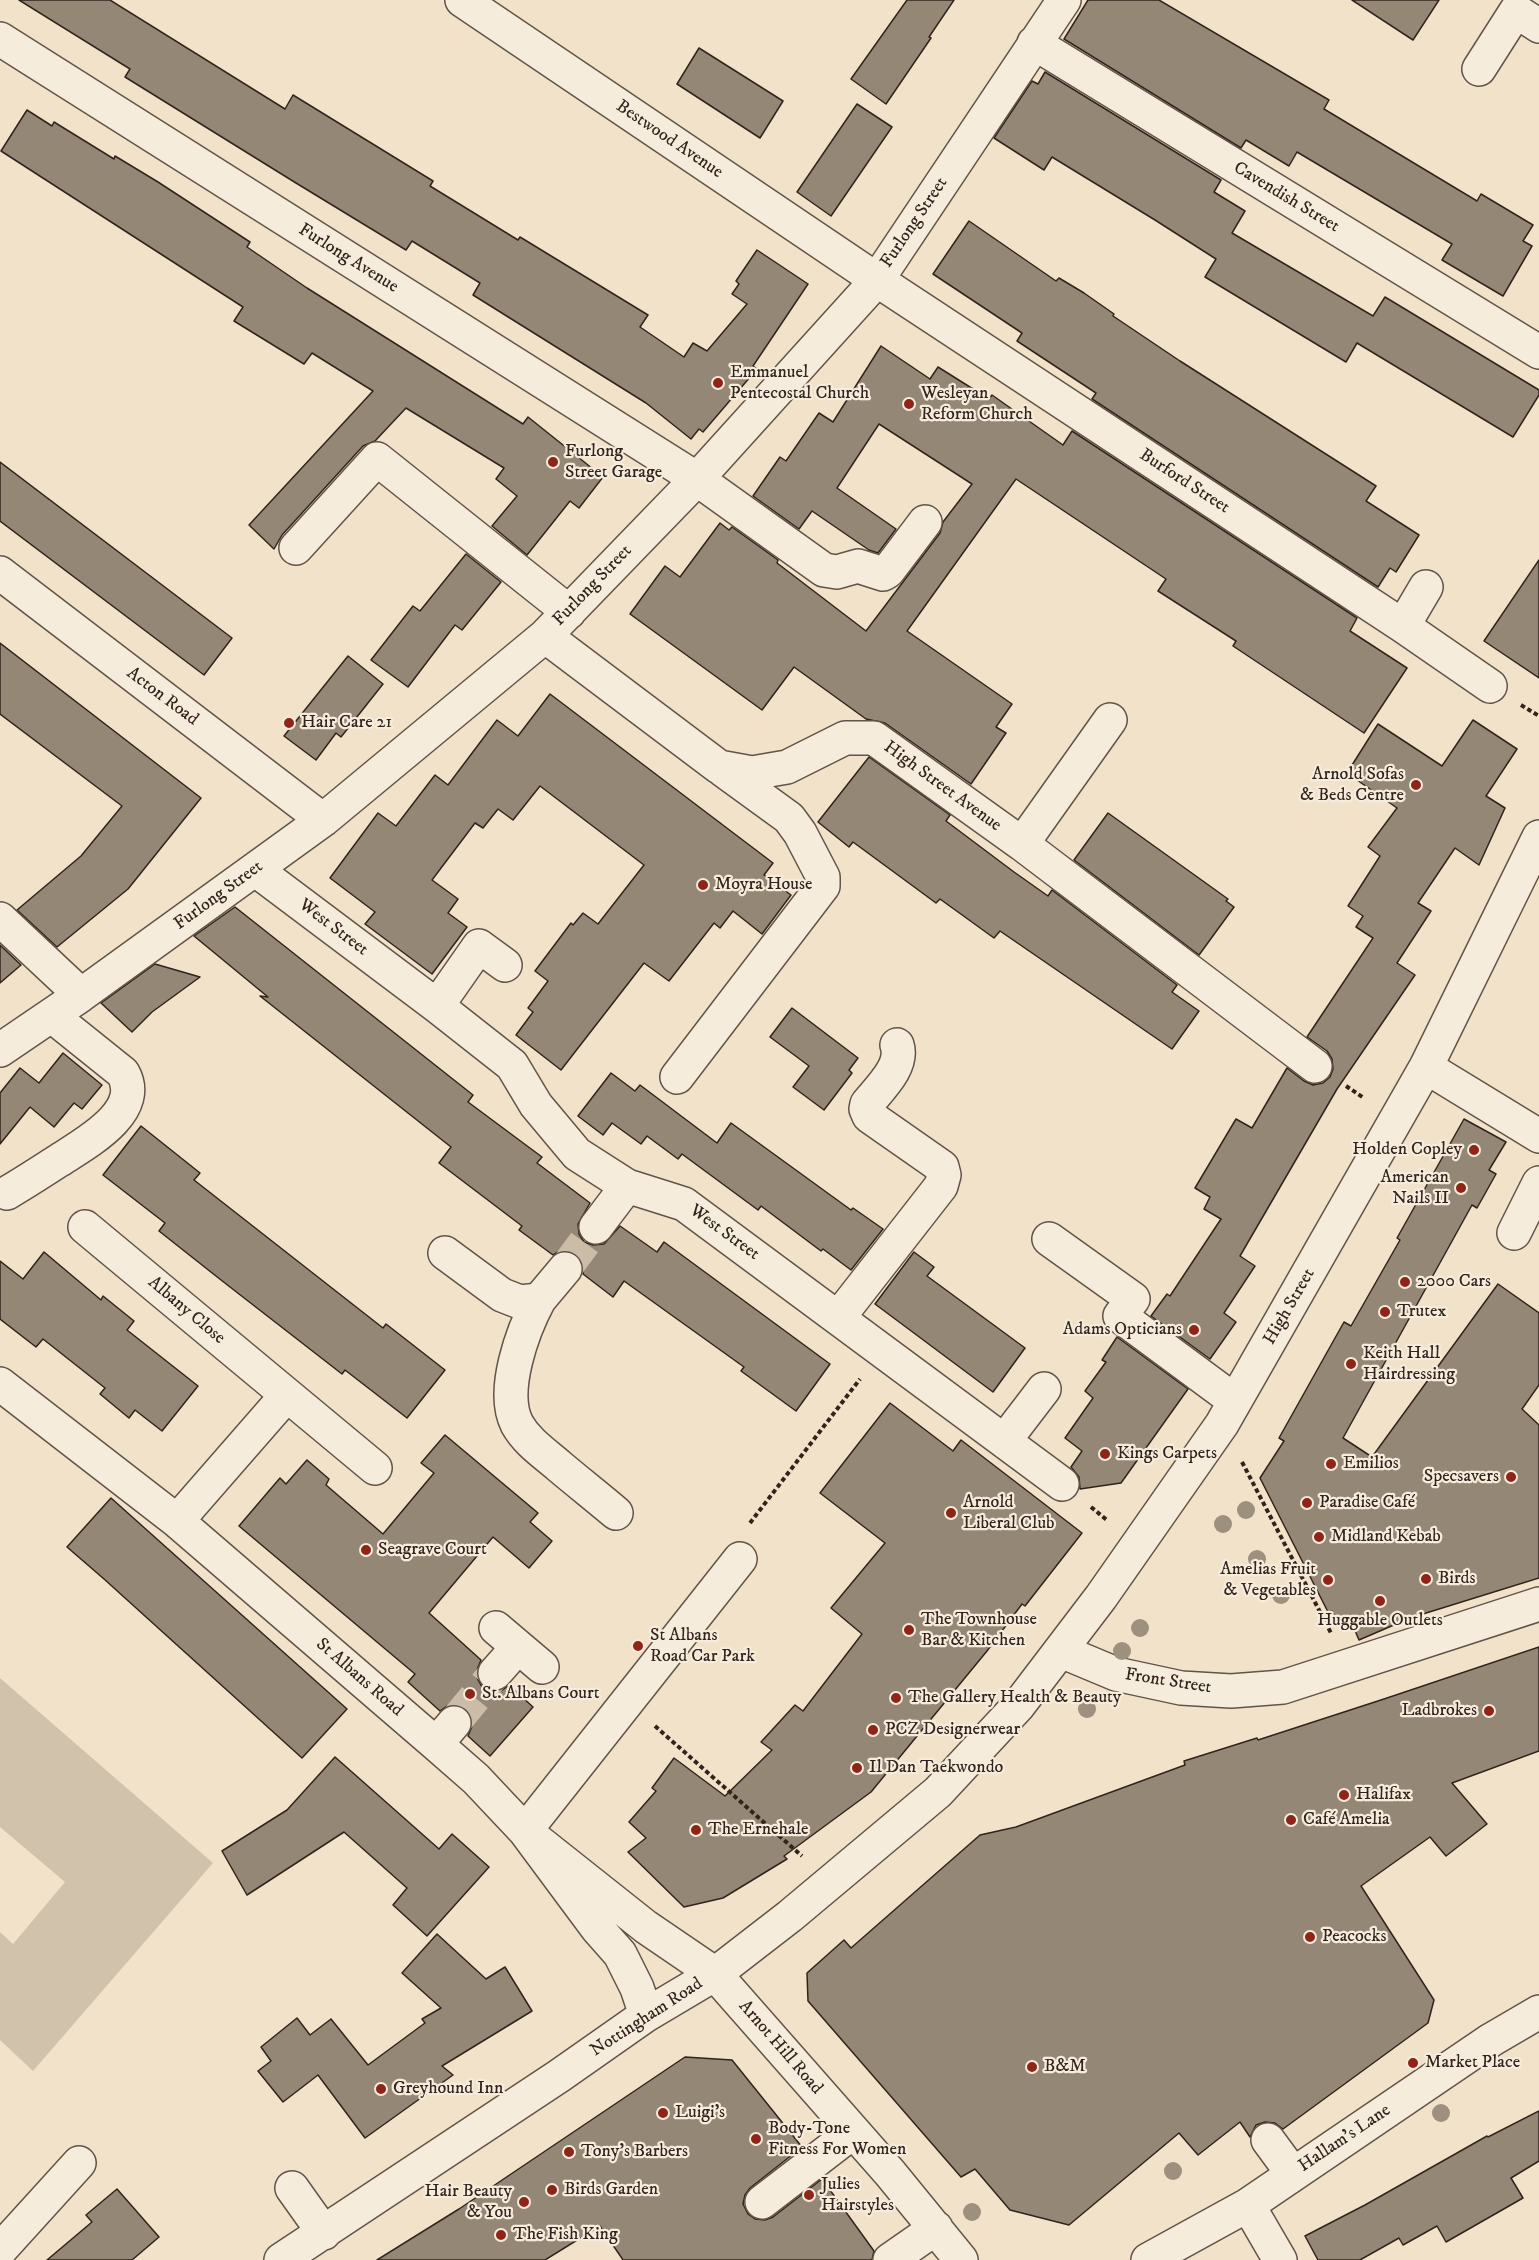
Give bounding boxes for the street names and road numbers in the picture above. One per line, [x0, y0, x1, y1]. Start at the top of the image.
street label: Bestwood Avenue [611, 96, 727, 184]
street label: Cavendish Street [1229, 158, 1343, 238]
street label: Furlong Street [877, 174, 953, 272]
street label: Furlong Avenue [294, 220, 402, 298]
street label: Burford Street [1135, 445, 1233, 519]
street label: Furlong Street [549, 541, 637, 631]
street label: Acton Road [122, 663, 202, 731]
street label: High Street Avenue [879, 737, 1005, 837]
street label: Furlong Street [170, 857, 268, 935]
street label: West Street [294, 895, 372, 961]
street label: West Street [685, 1200, 763, 1266]
street label: High Street [1260, 1265, 1320, 1349]
street label: Albany Close [143, 1272, 229, 1350]
street label: St Albans Road [311, 1634, 407, 1722]
street label: Front Street [1123, 1665, 1213, 1699]
street label: Nottingham Road [587, 1974, 707, 2062]
street label: Arnot Hill Road [733, 1997, 827, 2099]
street label: Hallam's Lane [1295, 2100, 1395, 2178]

